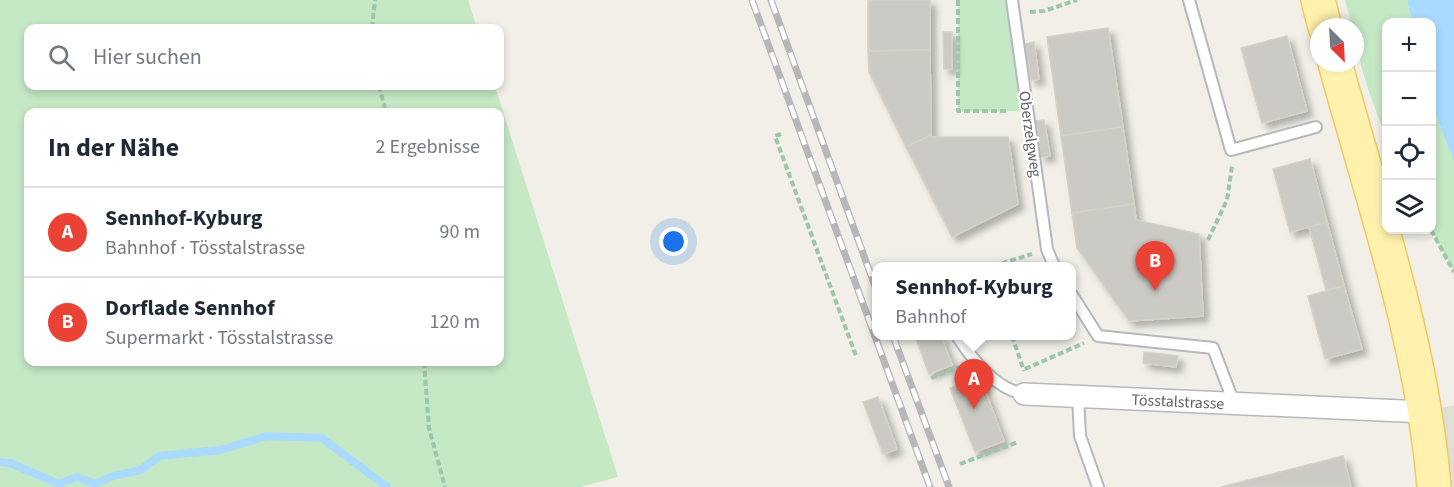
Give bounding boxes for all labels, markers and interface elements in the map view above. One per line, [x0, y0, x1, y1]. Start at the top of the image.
north arrow [1310, 18, 1364, 72]
map controls [1382, 18, 1436, 234]
button: + [1382, 18, 1436, 72]
search box [24, 24, 504, 90]
icon: search [45, 41, 78, 74]
text: Hier suchen [93, 41, 202, 73]
button: − [1382, 72, 1436, 126]
street label: Oberzelgweg [1013, 90, 1047, 179]
button: locate [1382, 126, 1436, 180]
text: In der Nähe [48, 129, 179, 166]
text: 2 Ergebnisse [375, 133, 480, 161]
button: layers [1382, 180, 1436, 234]
text: Sennhof-Kyburg [105, 202, 262, 234]
text: A [62, 218, 73, 246]
text: 90 m [440, 218, 480, 246]
your location [659, 227, 688, 256]
text: Bahnhof · Tösstalstrasse [105, 234, 305, 262]
pin: B [1136, 242, 1174, 291]
popup [872, 262, 1076, 340]
text: Sennhof-Kyburg [895, 271, 1053, 303]
text: Dorflade Sennhof [105, 292, 275, 324]
text: Bahnhof [895, 303, 966, 331]
text: B [61, 308, 74, 336]
text: 120 m [430, 308, 480, 336]
text: Supermarkt · Tösstalstrasse [105, 324, 333, 352]
pin: A [954, 360, 994, 409]
street label: Tösstalstrasse [1131, 389, 1225, 415]

